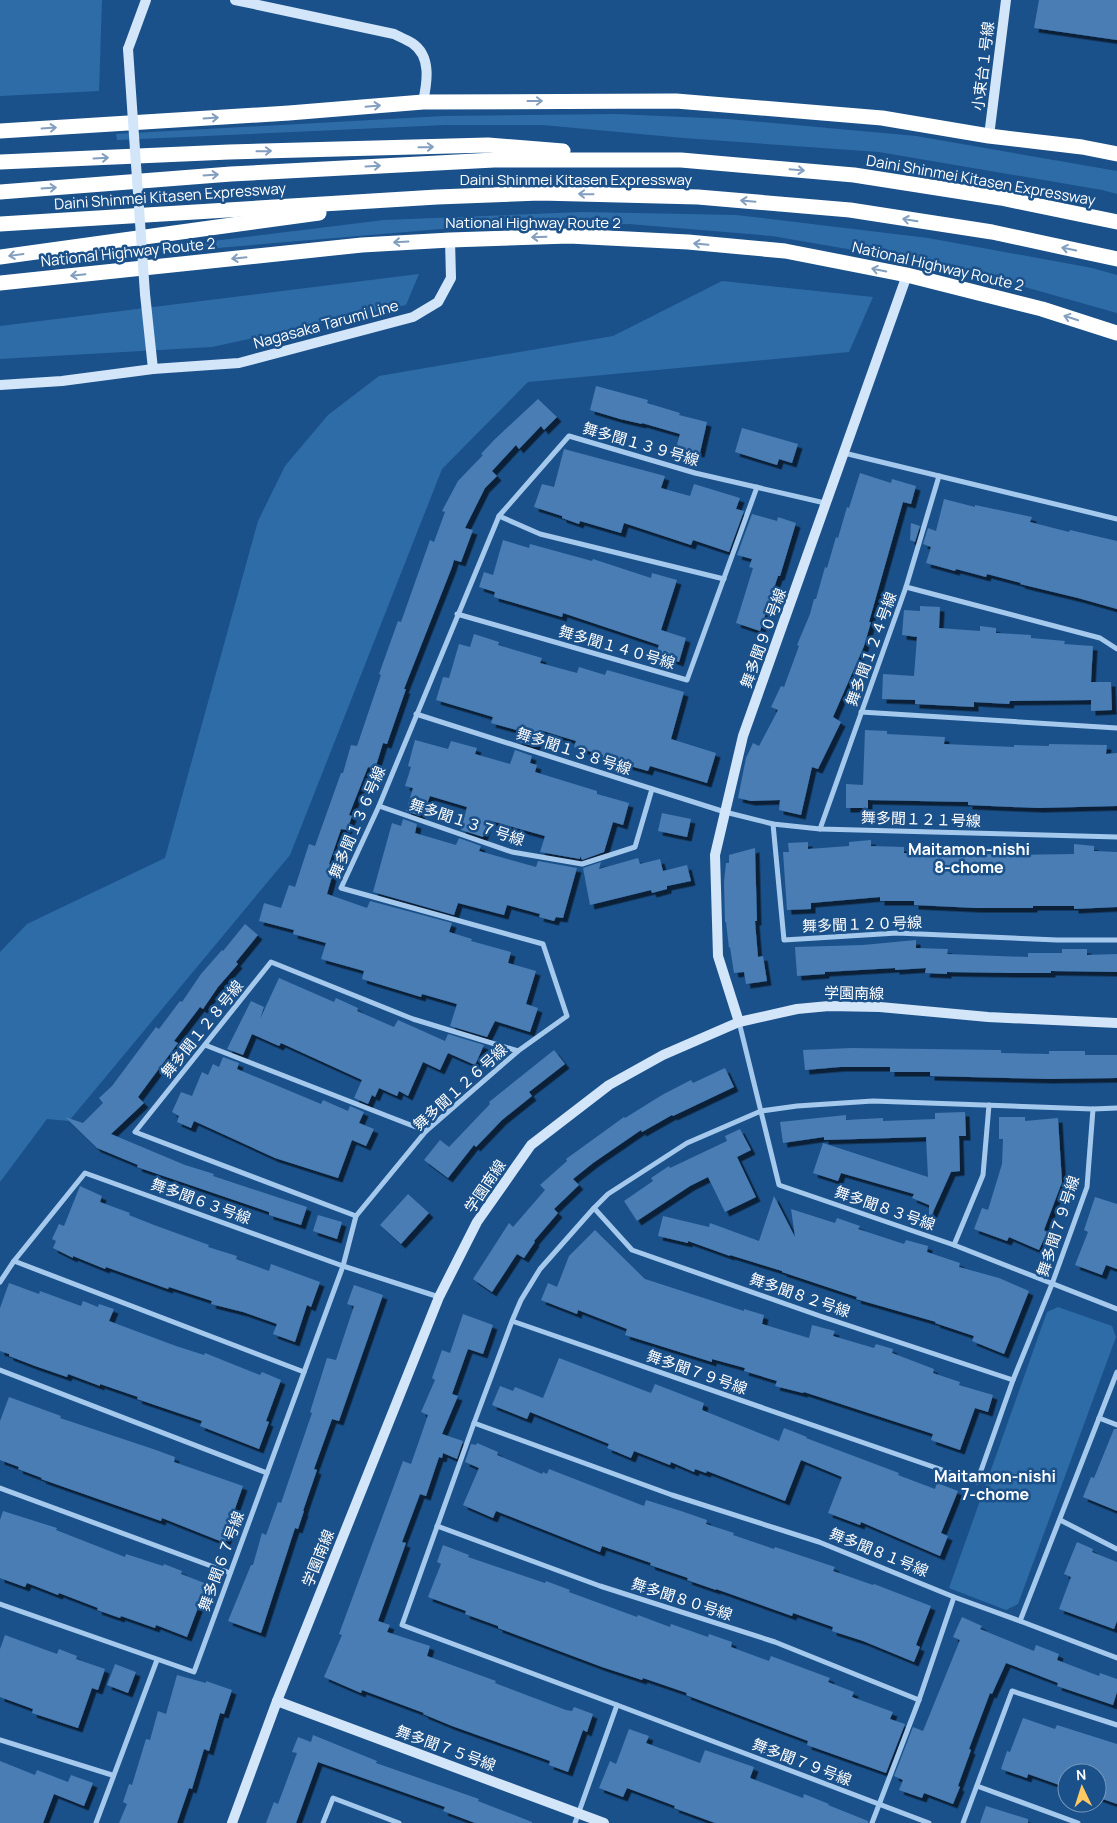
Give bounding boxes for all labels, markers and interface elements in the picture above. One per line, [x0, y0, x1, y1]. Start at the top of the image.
street label: 小束台１号線 [967, 20, 999, 112]
one-way arrow [526, 96, 543, 106]
one-way arrow [365, 101, 381, 111]
one-way arrow [203, 113, 219, 122]
one-way arrow [40, 123, 56, 132]
one-way arrow [418, 142, 434, 152]
one-way arrow [255, 146, 271, 156]
street label: Daini Shinmei Kitasen Expressway [865, 149, 1097, 211]
one-way arrow [93, 153, 109, 162]
one-way arrow [365, 162, 381, 171]
one-way arrow [789, 165, 805, 175]
street label: Daini Shinmei Kitasen Expressway [460, 169, 692, 190]
one-way arrow [202, 171, 218, 180]
street label: Daini Shinmei Kitasen Expressway [53, 177, 287, 215]
one-way arrow [40, 183, 56, 193]
one-way arrow [578, 189, 594, 199]
one-way arrow [740, 196, 756, 206]
street label: National Highway Route 2 [445, 212, 621, 233]
one-way arrow [902, 214, 918, 224]
street label: National Highway Route 2 [40, 232, 216, 272]
one-way arrow [531, 233, 547, 242]
street label: National Highway Route 2 [850, 236, 1026, 296]
one-way arrow [393, 238, 409, 247]
one-way arrow [694, 239, 710, 248]
one-way arrow [1062, 244, 1078, 253]
one-way arrow [8, 250, 24, 260]
one-way arrow [232, 253, 248, 263]
one-way arrow [872, 264, 888, 274]
one-way arrow [70, 270, 86, 280]
street label: Nagasaka Tarumi Line [251, 294, 401, 353]
one-way arrow [1063, 313, 1079, 322]
street label: 舞多聞１３９号線 [580, 417, 702, 471]
street label: 舞多聞９０号線 [735, 585, 791, 691]
street label: 舞多聞１２４号線 [841, 589, 901, 709]
street label: 舞多聞１４０号線 [556, 620, 678, 674]
street label: 舞多聞１３８号線 [514, 722, 634, 780]
street label: 舞多聞１３６号線 [324, 763, 390, 881]
street label: 舞多聞１３７号線 [407, 793, 527, 851]
street label: 舞多聞１２１号線 [861, 806, 981, 832]
district label: Maitamon-nishi 8-chome [908, 838, 1030, 878]
street label: 舞多聞１２０号線 [802, 911, 922, 937]
street label: 舞多聞１２８号線 [156, 976, 248, 1082]
street label: 学園南線 [824, 982, 884, 1004]
street label: 舞多聞１２６号線 [408, 1039, 512, 1135]
street label: 学園南線 [460, 1155, 510, 1217]
street label: 舞多聞６３号線 [148, 1173, 254, 1229]
street label: 舞多聞７９号線 [1032, 1173, 1084, 1279]
street label: 舞多聞８３号線 [832, 1181, 938, 1235]
street label: 舞多聞８２号線 [747, 1268, 853, 1322]
street label: 舞多聞７９号線 [644, 1345, 750, 1399]
district label: Maitamon-nishi 7-chome [934, 1465, 1056, 1505]
street label: 舞多聞６７号線 [193, 1508, 249, 1614]
street label: 舞多聞８１号線 [826, 1523, 932, 1581]
street label: 学園南線 [297, 1526, 339, 1590]
street label: 舞多聞８０号線 [629, 1573, 735, 1625]
street label: 舞多聞７５号線 [393, 1720, 499, 1776]
street label: 舞多聞７９号線 [749, 1733, 855, 1791]
north arrow [1057, 1763, 1107, 1813]
text: N [1075, 1765, 1087, 1784]

